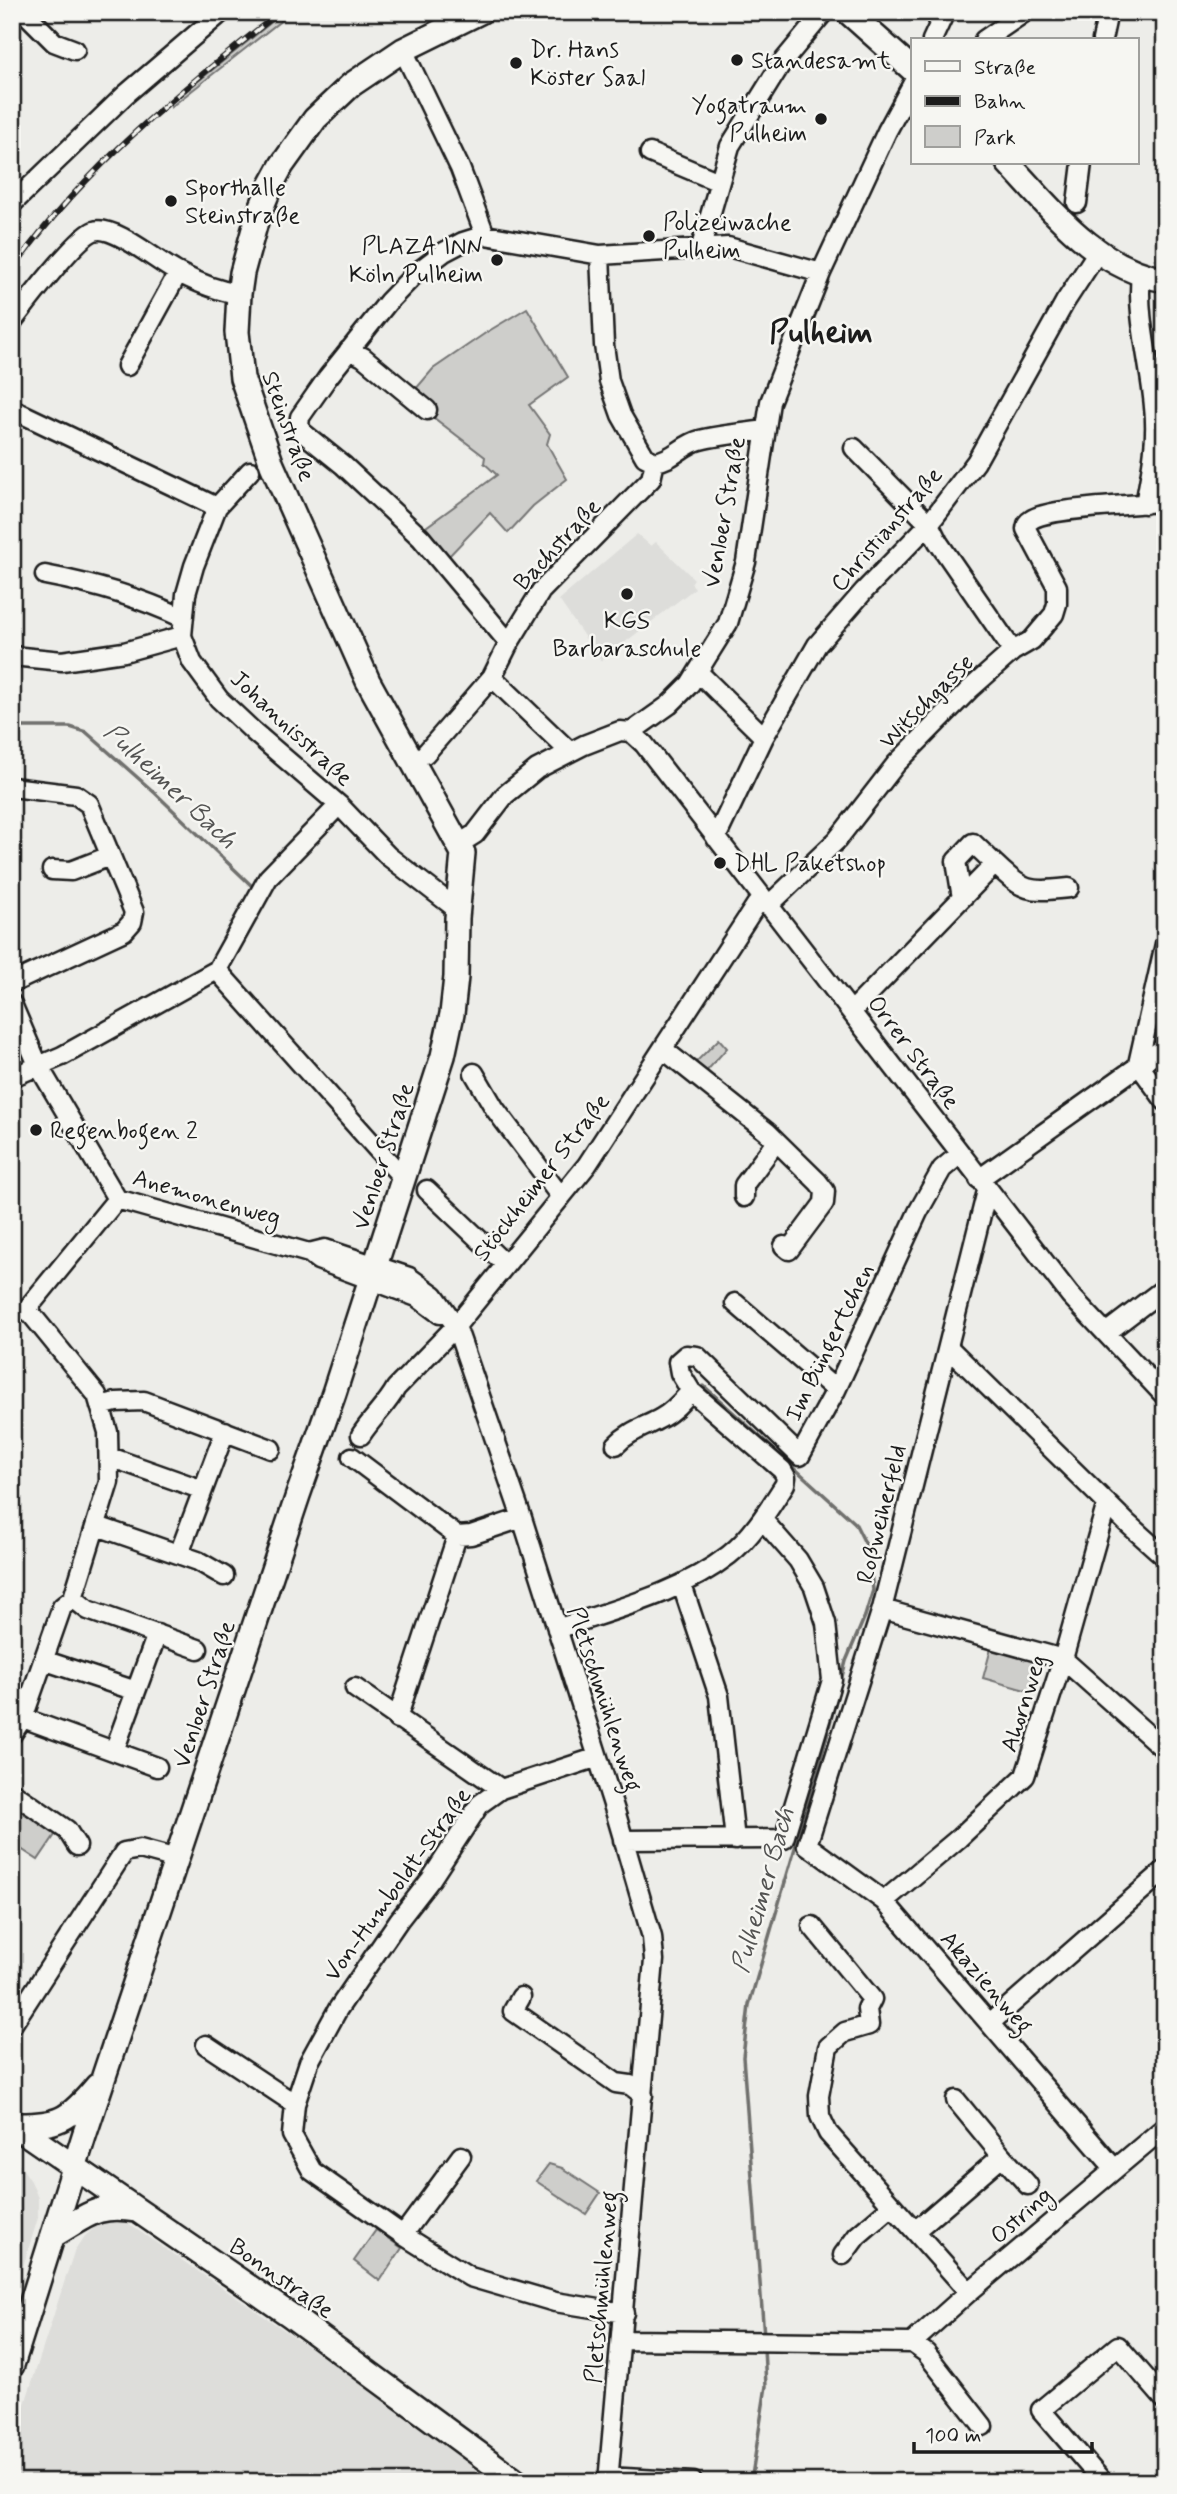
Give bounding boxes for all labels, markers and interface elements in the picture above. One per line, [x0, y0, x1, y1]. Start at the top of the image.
place label: Dr. Hans Köster Saal [530, 35, 645, 94]
legend [911, 38, 1138, 164]
place label: Standesamt [751, 46, 891, 77]
marker: Standesamt [729, 52, 745, 68]
text: Straße [974, 54, 1036, 82]
marker: Dr. Hans Köster Saal [508, 55, 524, 71]
text: Bahn [974, 88, 1026, 116]
place label: Yogatraum Pulheim [692, 91, 807, 150]
marker: Yogatraum Pulheim [813, 111, 829, 127]
text: Park [974, 124, 1016, 152]
place label: Sporthalle Steinstraße [185, 173, 300, 232]
marker: Sporthalle Steinstraße [163, 193, 179, 209]
place label: Polizeiwache Pulheim [663, 208, 792, 267]
marker: Polizeiwache Pulheim [641, 228, 657, 244]
place label: PLAZA INN Köln Pulheim [349, 232, 483, 291]
marker: PLAZA INN Köln Pulheim [489, 252, 505, 268]
district label: Pulheim [769, 312, 873, 354]
street label: Steinstraße [253, 367, 322, 486]
street label: Venloer Straße [697, 434, 754, 590]
street label: Christianstraße [824, 461, 950, 599]
street label: Bachstraße [508, 492, 609, 598]
marker: KGS Barbaraschule [619, 586, 635, 602]
place label: KGS Barbaraschule [552, 606, 702, 665]
street label: Witschgasse [873, 648, 981, 756]
street label: Johannisstraße [223, 664, 359, 794]
water label: Pulheimer Bach [96, 716, 243, 857]
place label: DHL Paketshop [734, 849, 886, 880]
marker: DHL Paketshop [712, 855, 728, 871]
street label: Orrer Straße [860, 989, 966, 1117]
street label: Venloer Straße [346, 1079, 423, 1234]
street label: Stöckheimer Straße [467, 1087, 618, 1268]
place label: Regenbogen 2 [50, 1116, 198, 1150]
marker: Regenbogen 2 [28, 1122, 44, 1138]
street label: Anemonenweg [129, 1163, 284, 1236]
street label: Im Büngertchen [779, 1259, 885, 1428]
street label: Roßweiherfeld [850, 1442, 915, 1587]
street label: Pletschmühlenweg [556, 1603, 648, 1797]
street label: Venloer Straße [167, 1617, 244, 1772]
street label: Ahornweg [994, 1651, 1055, 1756]
street label: Von-Humboldt-Straße [317, 1782, 479, 1988]
water label: Pulheimer Bach [724, 1804, 804, 1977]
street label: Akazienweg [930, 1925, 1039, 2043]
street label: Ostring [984, 2181, 1061, 2253]
street label: Pletschmühlenweg [579, 2189, 629, 2385]
street label: Bonnstraße [223, 2232, 340, 2327]
scale bar [914, 2410, 1093, 2454]
text: 100 m [925, 2422, 981, 2450]

